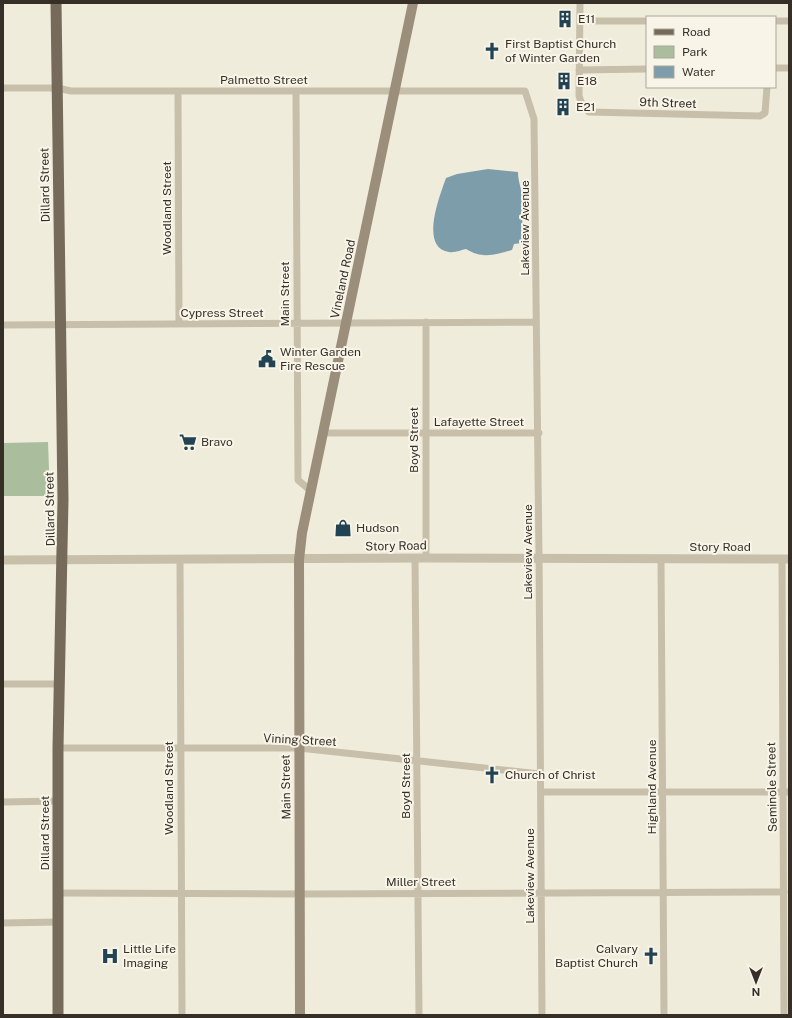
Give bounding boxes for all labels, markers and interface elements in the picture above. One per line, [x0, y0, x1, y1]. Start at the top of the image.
building icon: E11 [555, 9, 575, 29]
place label: E11 [578, 12, 595, 26]
legend [646, 16, 776, 88]
text: Road [682, 25, 710, 39]
place label: First Baptist Church of Winter Garden [505, 37, 616, 65]
church icon: First Baptist Church of Winter Garden [482, 41, 502, 61]
text: Park [682, 45, 708, 59]
text: Water [682, 65, 716, 79]
building icon: E18 [554, 71, 574, 91]
street label: Palmetto Street [220, 73, 308, 87]
place label: E18 [577, 74, 597, 88]
street label: 9th Street [639, 95, 697, 111]
building icon: E21 [553, 97, 573, 117]
place label: E21 [576, 100, 595, 114]
street label: Dillard Street [37, 147, 53, 222]
street label: Woodland Street [160, 161, 174, 255]
street label: Lakeview Avenue [518, 180, 532, 276]
street label: Vineland Road [328, 238, 358, 320]
street label: Main Street [278, 261, 292, 327]
street label: Cypress Street [180, 306, 264, 320]
place label: Winter Garden Fire Rescue [280, 345, 361, 373]
public building icon: Winter Garden Fire Rescue [257, 349, 277, 369]
street label: Boyd Street [407, 407, 421, 473]
street label: Lafayette Street [434, 415, 525, 429]
supermarket icon: Bravo [178, 432, 198, 452]
place label: Bravo [201, 435, 233, 449]
street label: Dillard Street [42, 471, 58, 546]
street label: Lakeview Avenue [521, 504, 535, 600]
shop icon: Hudson [333, 518, 353, 538]
place label: Hudson [356, 521, 399, 535]
street label: Story Road [365, 538, 427, 554]
street label: Story Road [689, 540, 751, 554]
street label: Vining Street [263, 731, 337, 749]
street label: Highland Avenue [645, 739, 659, 834]
street label: Woodland Street [162, 741, 176, 835]
street label: Seminole Street [764, 742, 780, 832]
street label: Boyd Street [399, 753, 413, 819]
street label: Main Street [278, 754, 294, 820]
church icon: Church of Christ [482, 765, 502, 785]
place label: Church of Christ [505, 768, 596, 782]
street label: Dillard Street [38, 795, 52, 870]
street label: Lakeview Avenue [523, 828, 537, 924]
street label: Miller Street [386, 875, 456, 889]
place label: Little Life Imaging [123, 942, 176, 970]
place label: Calvary Baptist Church [555, 942, 639, 970]
hospital icon: Little Life Imaging [100, 946, 120, 966]
church icon: Calvary Baptist Church [641, 946, 661, 966]
north arrow [736, 962, 776, 1002]
text: N [752, 986, 760, 998]

